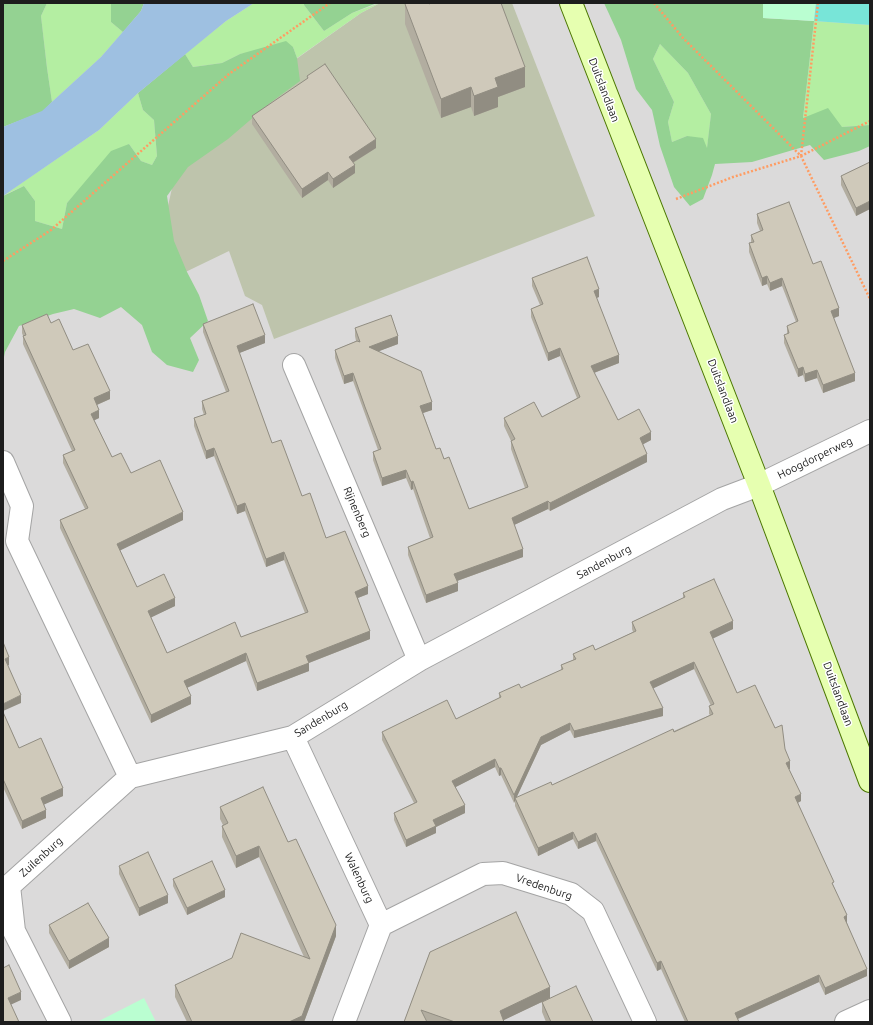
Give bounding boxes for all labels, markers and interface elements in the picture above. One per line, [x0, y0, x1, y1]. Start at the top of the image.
street label: Duitslandlaan [586, 56, 622, 124]
street label: Duitslandlaan [705, 357, 741, 425]
street label: Hoogdorperweg [775, 434, 855, 482]
street label: Rijnenberg [340, 485, 374, 539]
street label: Sandenburg [575, 542, 633, 582]
street label: Duitslandlaan [820, 660, 856, 728]
street label: Sandenburg [292, 698, 350, 740]
street label: Zuilenburg [17, 834, 65, 880]
street label: Walenburg [342, 851, 376, 905]
street label: Vredenburg [514, 871, 574, 903]

